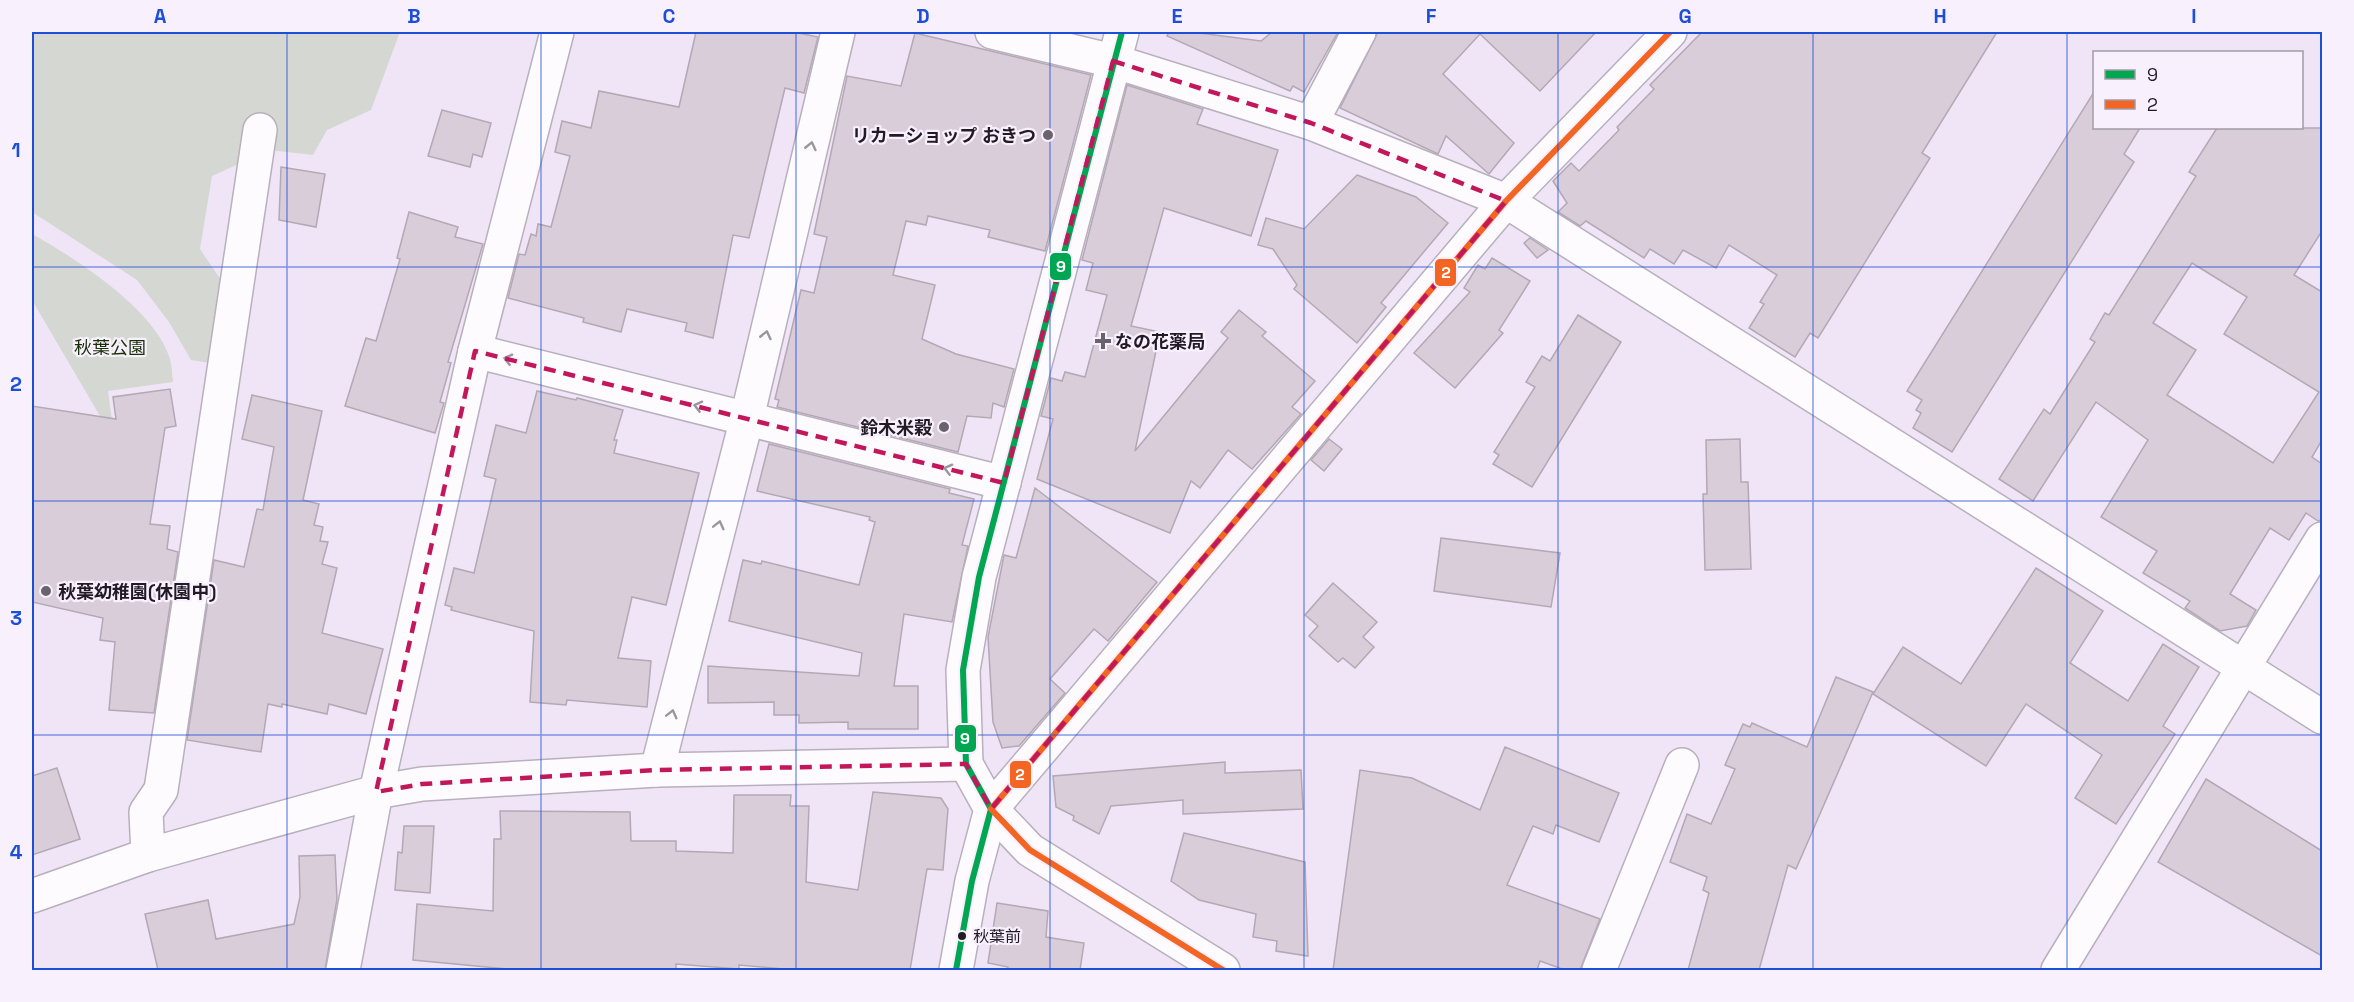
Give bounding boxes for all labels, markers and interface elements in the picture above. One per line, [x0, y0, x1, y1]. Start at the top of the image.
text: A [154, 3, 167, 29]
text: B [407, 3, 421, 29]
text: C [663, 3, 676, 29]
text: D [916, 3, 930, 29]
text: E [1171, 3, 1183, 29]
text: F [1426, 3, 1437, 29]
text: G [1678, 3, 1692, 29]
text: H [1933, 3, 1947, 29]
text: I [2191, 3, 2197, 29]
legend [2093, 51, 2303, 129]
text: 9 [2147, 63, 2158, 86]
text: 2 [2147, 93, 2158, 116]
place label: リカーショップ おきつ [852, 124, 1036, 147]
marker: リカーショップ おきつ [1041, 128, 1055, 142]
text: 1 [11, 137, 21, 163]
one-way arrow [804, 141, 817, 151]
line badge: 9 [1049, 252, 1072, 281]
text: 9 [1056, 256, 1066, 277]
line badge: 2 [1434, 258, 1457, 287]
text: 2 [1441, 262, 1451, 283]
place label: なの花薬局 [1115, 330, 1205, 353]
one-way arrow [759, 331, 772, 341]
marker: なの花薬局 [1096, 334, 1110, 348]
park label: 秋葉公園 [74, 336, 146, 359]
one-way arrow [503, 354, 513, 367]
text: 2 [10, 371, 22, 397]
one-way arrow [693, 400, 703, 413]
place label: 鈴木米穀 [860, 416, 933, 439]
marker: 鈴木米穀 [937, 420, 951, 434]
one-way arrow [943, 463, 953, 476]
one-way arrow [712, 520, 725, 530]
place label: 秋葉幼稚園(休園中) [58, 580, 216, 603]
marker: 秋葉幼稚園(休園中) [39, 584, 53, 598]
text: 3 [10, 605, 22, 631]
one-way arrow [664, 709, 677, 719]
line badge: 9 [954, 724, 977, 753]
text: 9 [960, 728, 970, 749]
line badge: 2 [1009, 760, 1032, 789]
text: 2 [1015, 764, 1025, 785]
text: 4 [10, 839, 23, 865]
place label: 秋葉前 [973, 926, 1021, 947]
marker: 秋葉前 [956, 930, 968, 942]

